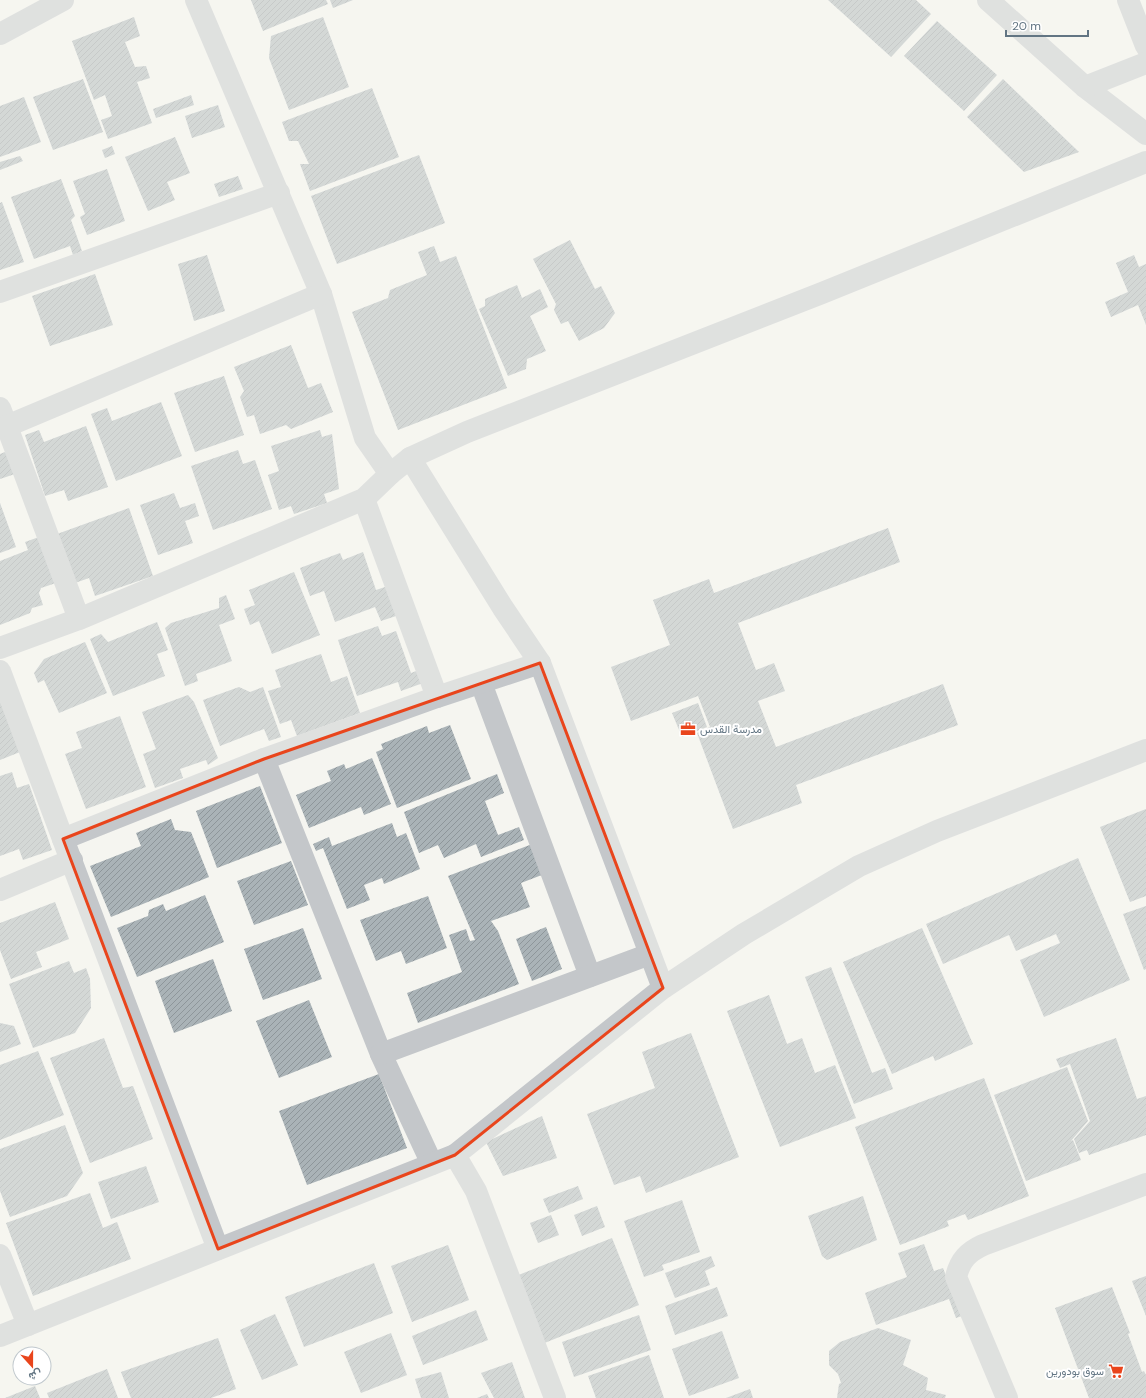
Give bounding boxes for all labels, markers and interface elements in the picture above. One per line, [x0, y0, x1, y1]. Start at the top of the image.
scale bar [1006, 12, 1088, 38]
text: 20 m [1012, 18, 1041, 34]
office icon: مدرسة القدس [679, 720, 697, 738]
place label: مدرسة القدس [700, 722, 762, 736]
north arrow [12, 1346, 52, 1386]
supermarket icon: سوق بودورين [1107, 1362, 1125, 1380]
place label: سوق بودورين [1046, 1364, 1104, 1378]
text: ش [27, 1366, 44, 1384]

